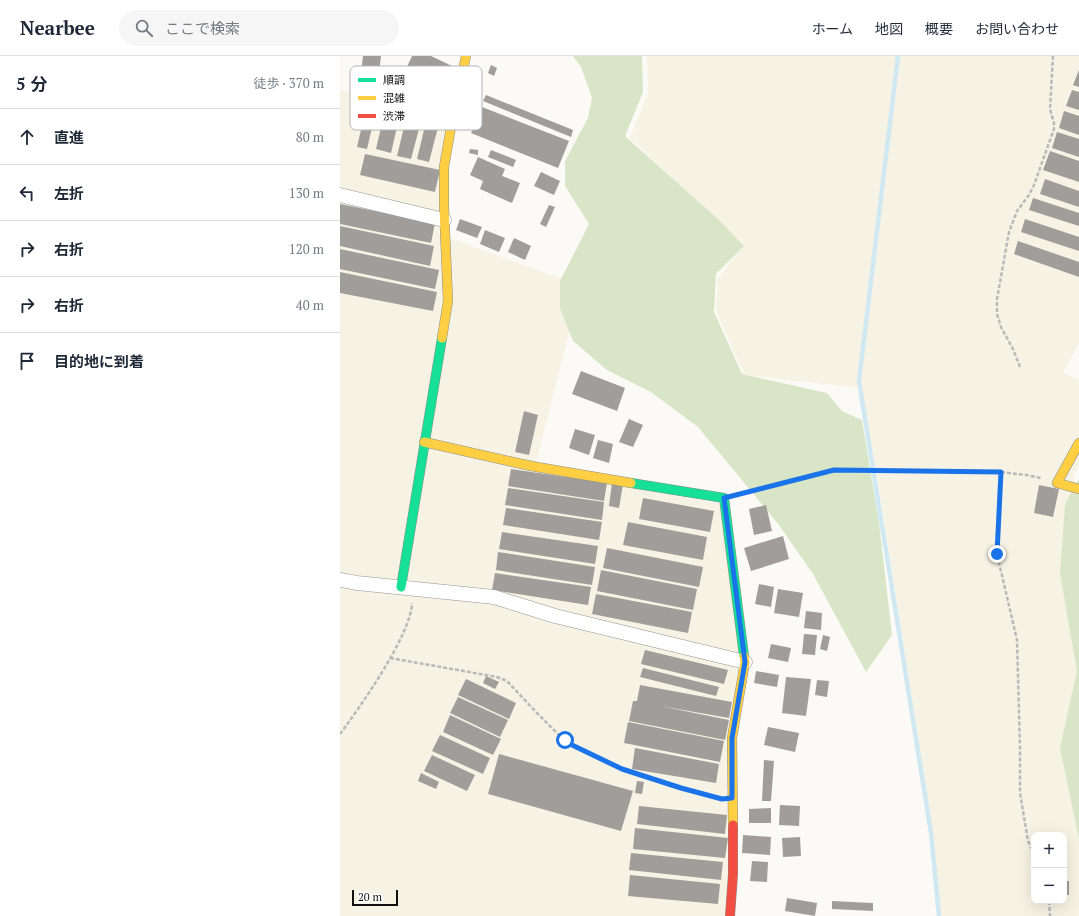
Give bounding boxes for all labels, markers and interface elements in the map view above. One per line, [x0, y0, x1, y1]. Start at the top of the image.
search box [119, 10, 399, 46]
text: Nearbee [20, 15, 95, 40]
icon: search [133, 17, 155, 39]
text: ここで検索 [165, 18, 240, 38]
text: ホーム [811, 19, 853, 38]
text: 地図 [875, 19, 903, 38]
text: 概要 [925, 19, 953, 38]
text: お問い合わせ [975, 19, 1059, 38]
legend [350, 66, 482, 130]
text: 5 分 [16, 72, 47, 95]
text: 順調 [383, 73, 405, 87]
text: 徒歩 · 370 m [253, 74, 324, 92]
text: 混雑 [383, 91, 405, 105]
text: 渋滞 [383, 109, 405, 123]
icon: ahead [16, 126, 38, 148]
text: 直進 [54, 127, 84, 147]
text: 80 m [296, 128, 324, 146]
icon: left [16, 182, 38, 204]
text: 左折 [54, 183, 84, 203]
text: 130 m [289, 184, 324, 202]
icon: right [16, 238, 38, 260]
text: 右折 [54, 239, 84, 259]
text: 120 m [289, 240, 324, 258]
icon: right [16, 294, 38, 316]
text: 右折 [54, 295, 84, 315]
text: 40 m [296, 296, 324, 314]
icon: arrive [16, 350, 38, 372]
text: 目的地に到着 [54, 351, 144, 371]
route end [988, 545, 1006, 563]
route start [556, 731, 574, 749]
map controls [1031, 832, 1067, 904]
button: + [1031, 832, 1067, 868]
button: − [1031, 868, 1067, 904]
scale bar [352, 888, 398, 907]
text: 20 m [358, 890, 382, 904]

